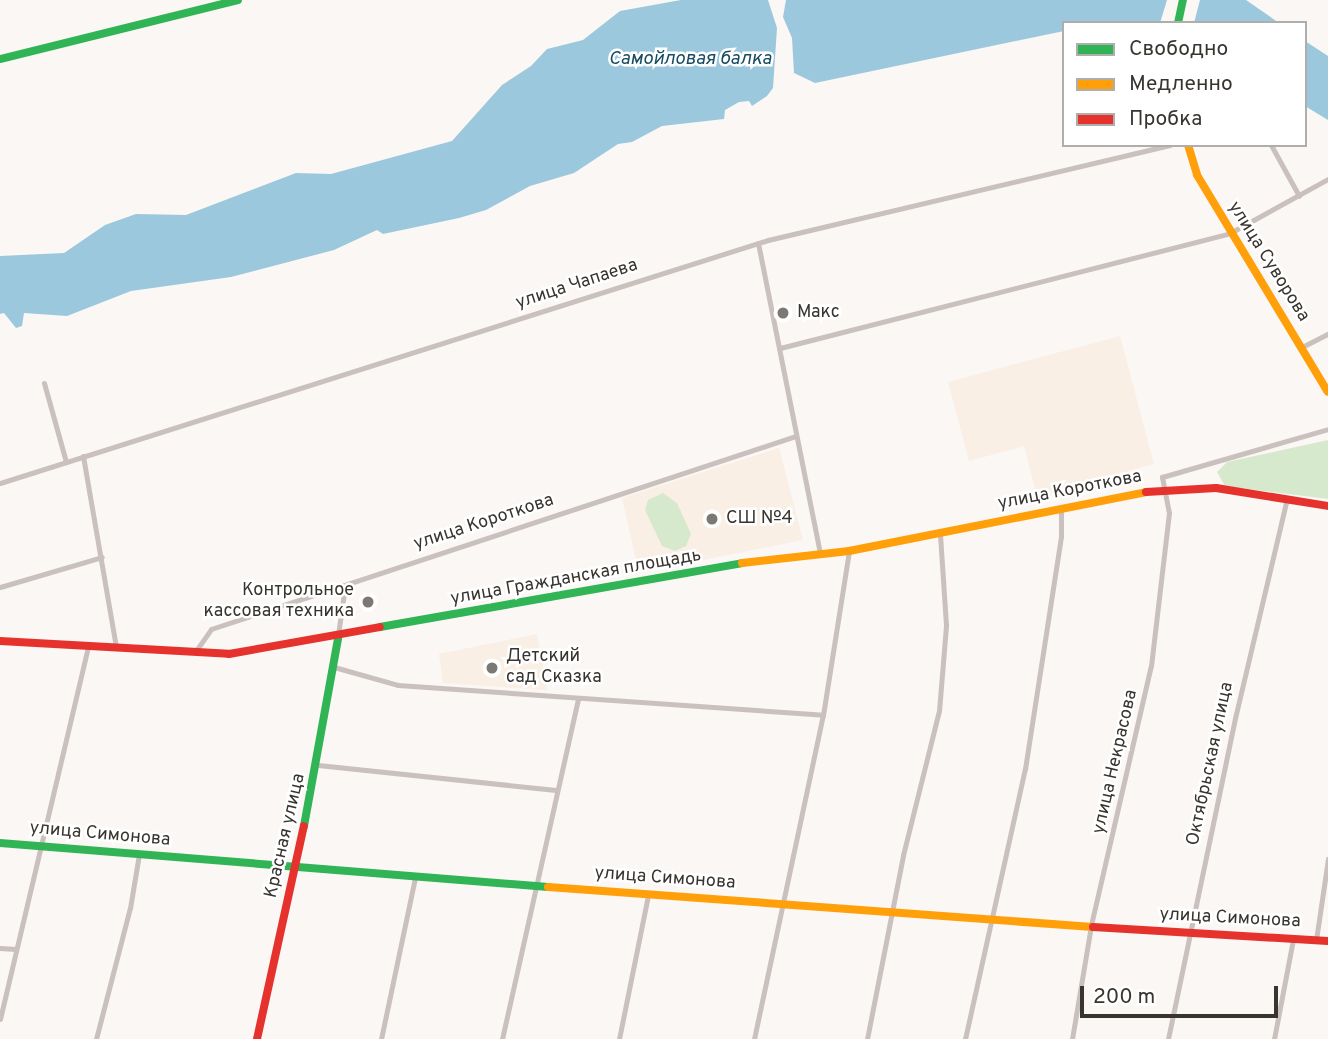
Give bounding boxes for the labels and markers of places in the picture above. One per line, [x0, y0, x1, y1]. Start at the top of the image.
place label: Макс [797, 302, 840, 324]
marker: Макс [775, 305, 791, 321]
place label: СШ №4 [726, 508, 793, 530]
marker: СШ №4 [704, 511, 720, 527]
place label: Контрольное кассовая техника [204, 581, 354, 624]
marker: Контрольное кассовая техника [360, 594, 376, 610]
place label: Детский сад Сказка [506, 647, 602, 690]
marker: Детский сад Сказка [484, 660, 500, 676]

